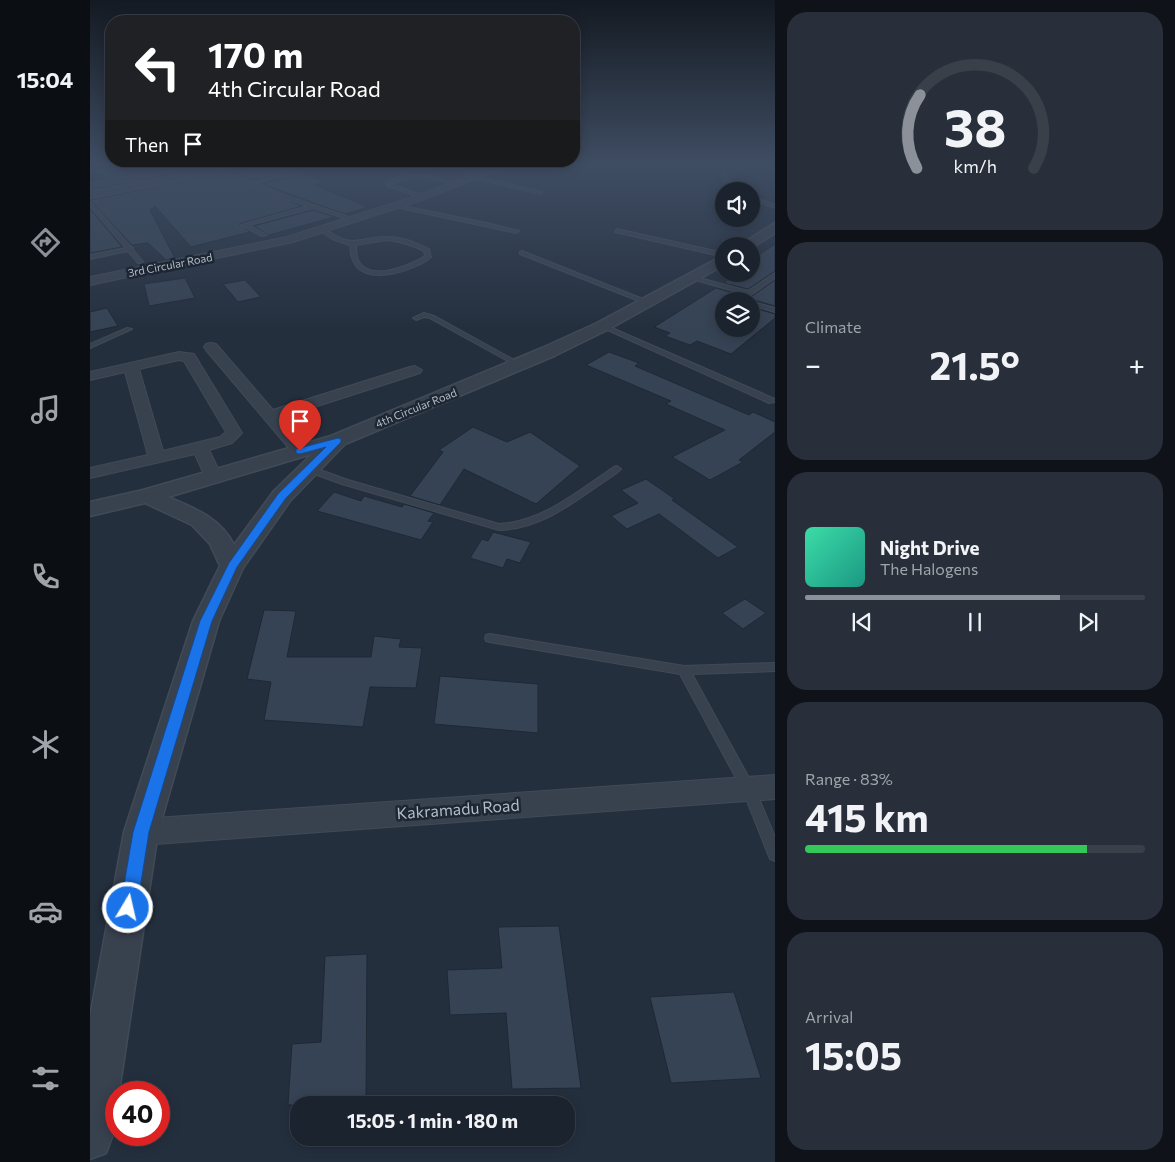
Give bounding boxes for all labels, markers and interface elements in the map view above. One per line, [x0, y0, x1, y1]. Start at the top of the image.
text: 170 m [208, 32, 303, 75]
icon: left [125, 35, 190, 100]
text: 15:04 [17, 66, 73, 93]
text: 4th Circular Road [208, 75, 381, 102]
text: 38 [944, 94, 1006, 158]
icon: arrive [179, 130, 207, 158]
text: Then [125, 133, 169, 156]
text: km/h [953, 155, 997, 177]
map controls [715, 182, 760, 337]
button: sound [715, 182, 760, 227]
icon: directions [28, 225, 63, 260]
button: search [715, 237, 760, 282]
street label: 3rd Circular Road [127, 250, 213, 279]
button: layers [715, 292, 760, 337]
text: Climate [805, 317, 861, 336]
text: 21.5° [930, 341, 1020, 388]
text: − [805, 347, 821, 381]
text: + [1129, 347, 1145, 381]
street label: 4th Circular Road [373, 385, 458, 430]
icon: music [28, 392, 63, 427]
pin [279, 400, 321, 451]
icon: arrive [286, 407, 314, 435]
text: Night Drive [880, 536, 980, 559]
icon: phone [28, 559, 63, 594]
text: The Halogens [880, 559, 978, 578]
icon: previous [848, 608, 876, 636]
icon: pause [961, 608, 989, 636]
icon: next [1074, 608, 1102, 636]
icon: climate [28, 727, 63, 762]
text: Range · 83% [805, 769, 893, 788]
text: 415 km [805, 793, 929, 840]
street label: Kakramadu Road [396, 795, 520, 822]
position arrow [101, 881, 153, 933]
icon: car [28, 894, 63, 929]
text: Arrival [805, 1007, 853, 1026]
text: 15:05 [805, 1031, 902, 1078]
icon: filters [28, 1061, 63, 1096]
speed limit sign: 40 [105, 1081, 170, 1146]
text: 15:05 · 1 min · 180 m [347, 1109, 518, 1132]

